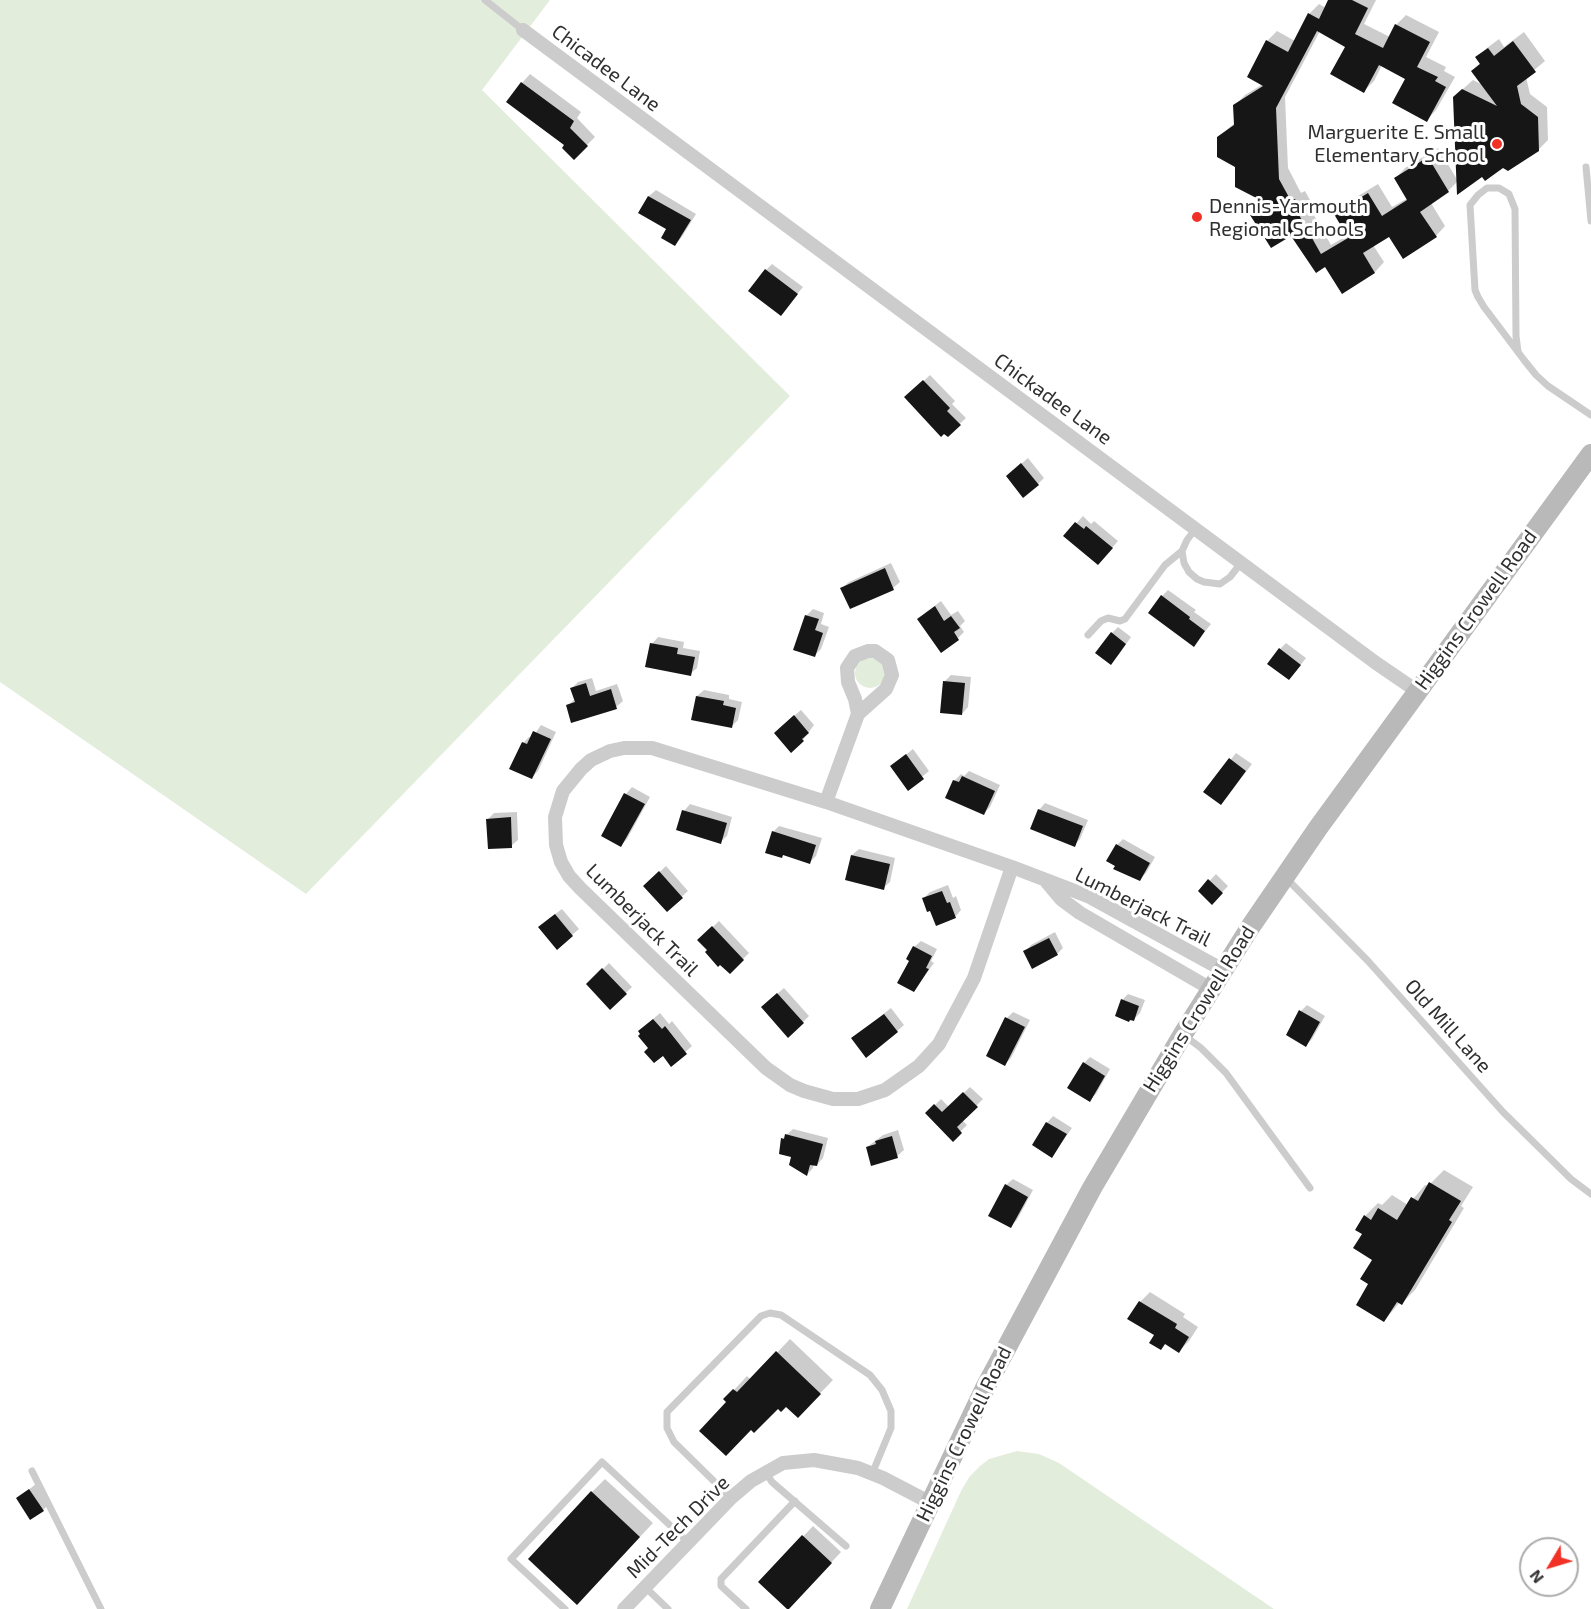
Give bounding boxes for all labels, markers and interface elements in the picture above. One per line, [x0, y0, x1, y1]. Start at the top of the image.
street label: Chicadee Lane [547, 19, 665, 117]
place label: Marguerite E. Small Elementary School [1308, 120, 1485, 167]
marker: Marguerite E. Small Elementary School [1490, 137, 1504, 151]
place label: Dennis-Yarmouth Regional Schools [1209, 194, 1368, 241]
marker: Dennis-Yarmouth Regional Schools [1190, 210, 1204, 224]
street label: Chickadee Lane [989, 348, 1117, 450]
street label: Higgins Crowell Road [1410, 525, 1542, 695]
street label: Lumberjack Trail [581, 859, 703, 981]
street label: Lumberjack Trail [1071, 862, 1215, 952]
street label: Higgins Crowell Road [1138, 921, 1260, 1097]
street label: Old Mill Lane [1400, 974, 1496, 1078]
street label: Higgins Crowell Road [911, 1343, 1017, 1525]
street label: Mid-Tech Drive [622, 1471, 734, 1583]
north arrow [1519, 1537, 1579, 1597]
text: N [1525, 1567, 1547, 1588]

